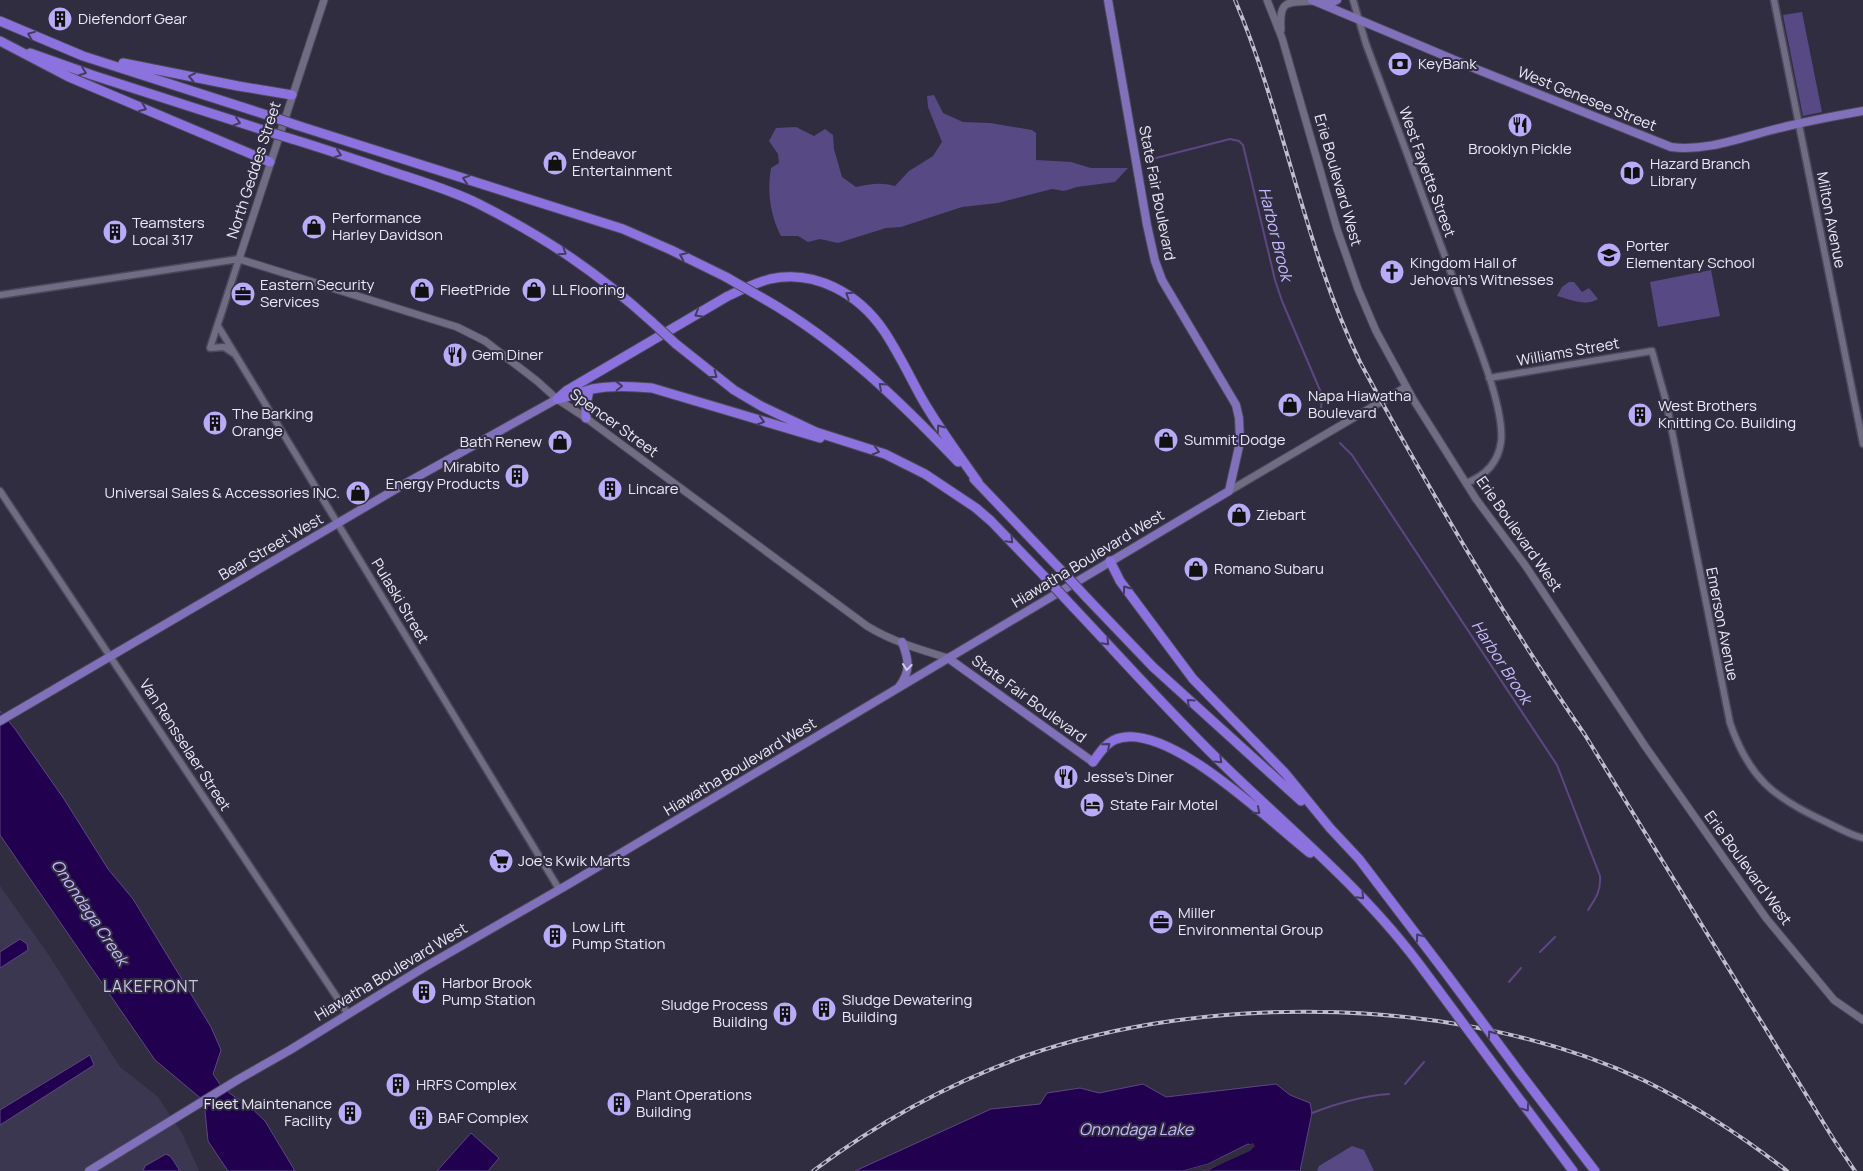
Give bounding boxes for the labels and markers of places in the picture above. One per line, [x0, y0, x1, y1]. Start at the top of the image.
building icon: Diefendorf Gear [47, 6, 73, 32]
place label: Diefendorf Gear [78, 8, 188, 29]
bank icon: KeyBank [1387, 51, 1413, 77]
place label: KeyBank [1418, 53, 1477, 74]
restaurant icon: Brooklyn Pickle [1507, 112, 1533, 138]
place label: Brooklyn Pickle [1468, 138, 1572, 159]
place label: Endeavor Entertainment [572, 143, 672, 181]
shop icon: Endeavor Entertainment [542, 150, 568, 176]
place label: Hazard Branch Library [1650, 153, 1750, 191]
library icon: Hazard Branch Library [1619, 160, 1645, 186]
place label: Performance Harley Davidson [332, 207, 443, 245]
place label: Teamsters Local 317 [132, 212, 205, 250]
shop icon: Performance Harley Davidson [301, 214, 327, 240]
building icon: Teamsters Local 317 [102, 219, 128, 245]
place label: Porter Elementary School [1626, 235, 1755, 273]
school or university icon: Porter Elementary School [1596, 242, 1622, 268]
place label: Kingdom Hall of Jehovah’s Witnesses [1410, 252, 1554, 290]
church icon: Kingdom Hall of Jehovah’s Witnesses [1379, 259, 1405, 285]
place label: Eastern Security Services [260, 274, 374, 312]
shop icon: FleetPride [409, 277, 435, 303]
shop icon: LL Flooring [521, 277, 547, 303]
place label: FleetPride [440, 279, 510, 300]
place label: LL Flooring [552, 279, 625, 300]
office icon: Eastern Security Services [230, 281, 256, 307]
restaurant icon: Gem Diner [442, 342, 468, 368]
place label: Gem Diner [472, 344, 544, 365]
place label: Napa Hiawatha Boulevard [1308, 385, 1411, 423]
shop icon: Napa Hiawatha Boulevard [1277, 392, 1303, 418]
place label: West Brothers Knitting Co. Building [1658, 395, 1796, 433]
building icon: West Brothers Knitting Co. Building [1627, 402, 1653, 428]
place label: The Barking Orange [232, 403, 313, 441]
building icon: The Barking Orange [202, 410, 228, 436]
shop icon: Summit Dodge [1153, 427, 1179, 453]
shop icon: Bath Renew [547, 429, 573, 455]
place label: Summit Dodge [1184, 429, 1286, 450]
place label: Bath Renew [460, 431, 542, 452]
place label: Mirabito Energy Products [386, 456, 500, 494]
building icon: Mirabito Energy Products [504, 463, 530, 489]
building icon: Lincare [597, 476, 623, 502]
place label: Lincare [628, 478, 679, 499]
shop icon: Universal Sales & Accessories INC. [345, 480, 371, 506]
place label: Universal Sales & Accessories INC. [105, 482, 340, 503]
shop icon: Ziebart [1226, 502, 1252, 528]
place label: Ziebart [1256, 504, 1306, 525]
shop icon: Romano Subaru [1183, 556, 1209, 582]
place label: Romano Subaru [1214, 558, 1324, 579]
restaurant icon: Jesse's Diner [1053, 764, 1079, 790]
place label: Jesse's Diner [1084, 766, 1174, 787]
hotel icon: State Fair Motel [1079, 792, 1105, 818]
place label: State Fair Motel [1110, 794, 1218, 815]
supermarket icon: Joe's Kwik Marts [488, 848, 514, 874]
place label: Joe's Kwik Marts [518, 850, 630, 871]
place label: Miller Environmental Group [1178, 902, 1323, 940]
office icon: Miller Environmental Group [1148, 909, 1174, 935]
place label: Low Lift Pump Station [572, 916, 666, 954]
building icon: Low Lift Pump Station [542, 923, 568, 949]
place label: Harbor Brook Pump Station [442, 972, 536, 1010]
building icon: Harbor Brook Pump Station [411, 979, 437, 1005]
place label: Sludge Dewatering Building [842, 989, 972, 1027]
place label: Sludge Process Building [661, 994, 768, 1032]
building icon: Sludge Dewatering Building [811, 996, 837, 1022]
building icon: Sludge Process Building [772, 1001, 798, 1027]
building icon: HRFS Complex [385, 1072, 411, 1098]
place label: HRFS Complex [416, 1074, 517, 1095]
place label: Plant Operations Building [636, 1084, 752, 1122]
building icon: Plant Operations Building [606, 1091, 632, 1117]
place label: Fleet Maintenance Facility [204, 1093, 332, 1131]
building icon: Fleet Maintenance Facility [337, 1100, 363, 1126]
building icon: BAF Complex [408, 1105, 434, 1131]
place label: BAF Complex [438, 1107, 528, 1128]

